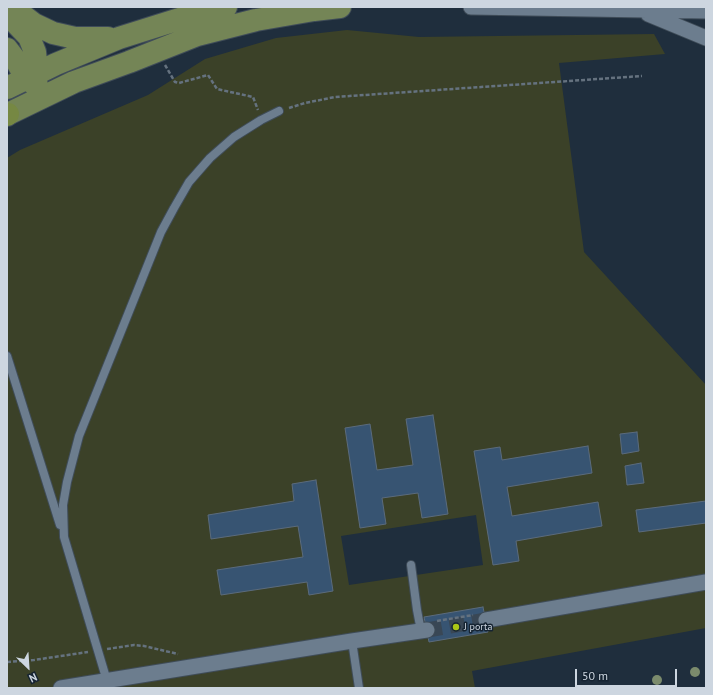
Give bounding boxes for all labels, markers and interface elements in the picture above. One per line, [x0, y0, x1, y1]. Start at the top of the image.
place label: J porta [464, 621, 492, 633]
marker: J porta [451, 622, 461, 632]
north arrow [8, 647, 48, 687]
scale bar [577, 661, 679, 687]
text: 50 m [582, 668, 608, 683]
text: N [27, 670, 39, 686]

